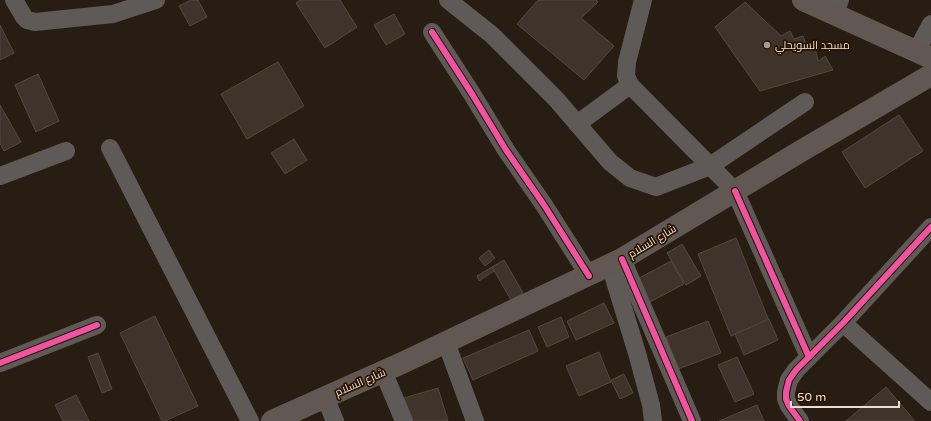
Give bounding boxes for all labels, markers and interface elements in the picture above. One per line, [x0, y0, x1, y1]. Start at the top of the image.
place label: مسجد السويحلي [775, 39, 850, 54]
marker: مسجد السويحلي [762, 40, 772, 50]
street label: شارع السلام [626, 222, 679, 262]
street label: شارع السلام [333, 366, 388, 400]
scale bar [791, 383, 899, 409]
text: 50 m [797, 390, 826, 404]

